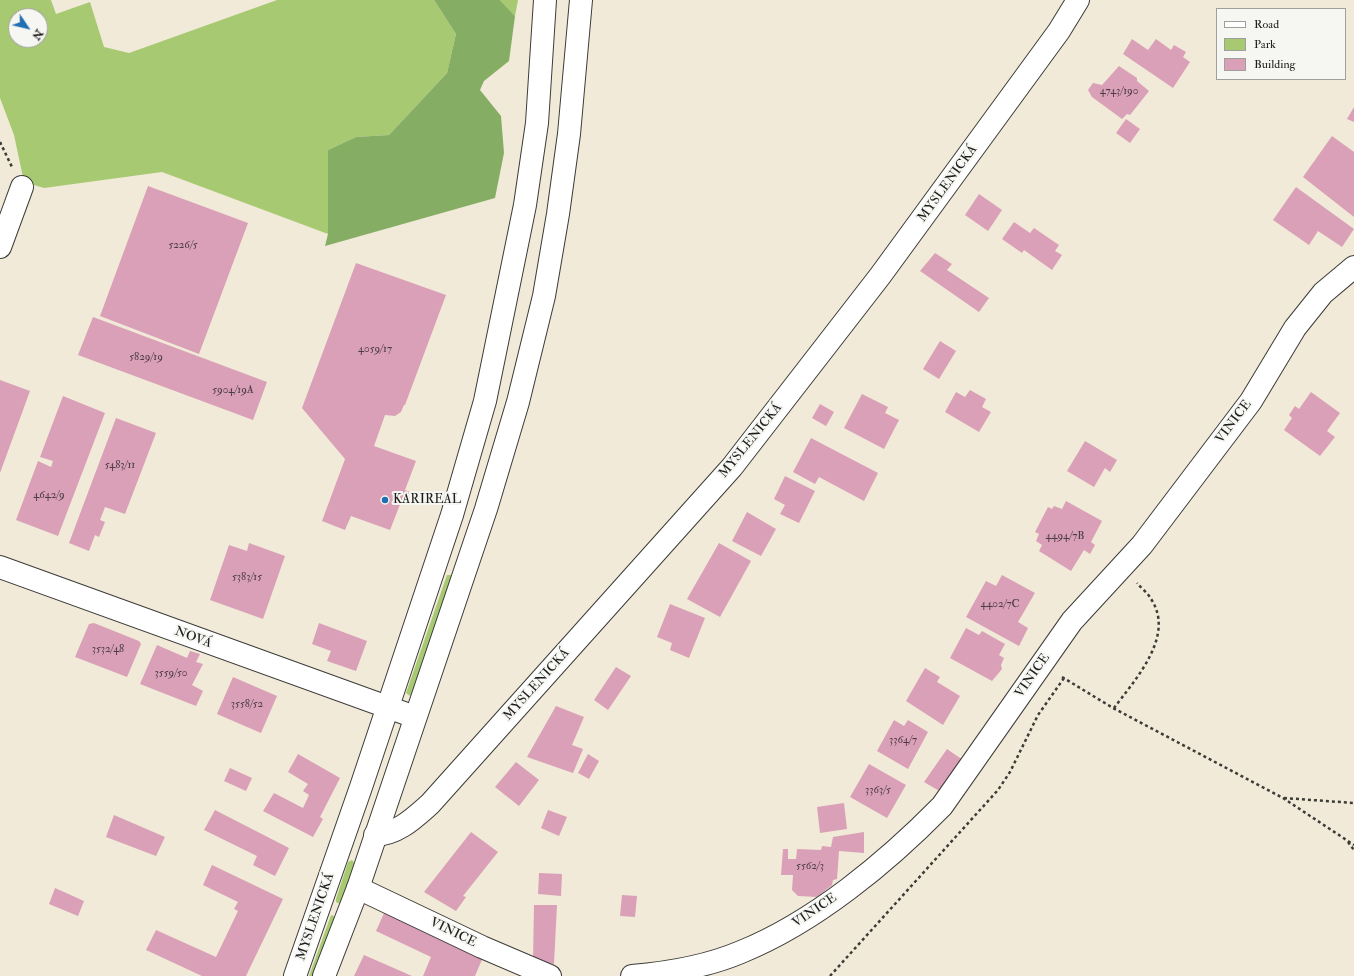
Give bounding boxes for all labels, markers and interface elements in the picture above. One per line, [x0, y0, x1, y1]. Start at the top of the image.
north arrow [8, 8, 48, 48]
legend [1216, 8, 1346, 80]
text: Road [1254, 17, 1279, 32]
text: N [29, 27, 46, 42]
text: Park [1254, 37, 1276, 52]
text: Building [1254, 57, 1295, 72]
house number: 4743/190 [1100, 85, 1138, 99]
street label: MYSLENICKÁ [915, 142, 981, 226]
house number: 5226/5 [168, 239, 198, 253]
house number: 4059/17 [358, 343, 392, 357]
house number: 5829/19 [129, 351, 163, 365]
house number: 5904/19A [212, 384, 254, 398]
street label: VINICE [1213, 397, 1255, 447]
street label: MYSLENICKÁ [716, 401, 786, 481]
house number: 5483/11 [105, 459, 135, 473]
house number: 4642/9 [33, 489, 65, 503]
place label: KARIREAL [393, 492, 461, 508]
marker: KARIREAL [380, 495, 390, 505]
house number: 4494/7B [1046, 530, 1084, 544]
house number: 5383/15 [232, 571, 262, 585]
house number: 4402/7C [980, 598, 1020, 612]
street label: NOVÁ [172, 624, 214, 652]
house number: 3532/48 [92, 643, 124, 657]
street label: MYSLENICKÁ [501, 646, 573, 724]
street label: VINICE [1012, 651, 1054, 701]
house number: 3559/50 [155, 667, 187, 681]
house number: 3558/52 [231, 698, 263, 712]
house number: 3364/7 [889, 734, 917, 748]
house number: 3363/5 [865, 784, 891, 798]
house number: 5562/3 [796, 860, 824, 874]
street label: MYSLENICKÁ [294, 871, 338, 963]
street label: VINICE [790, 891, 840, 931]
street label: VINICE [427, 915, 479, 951]

